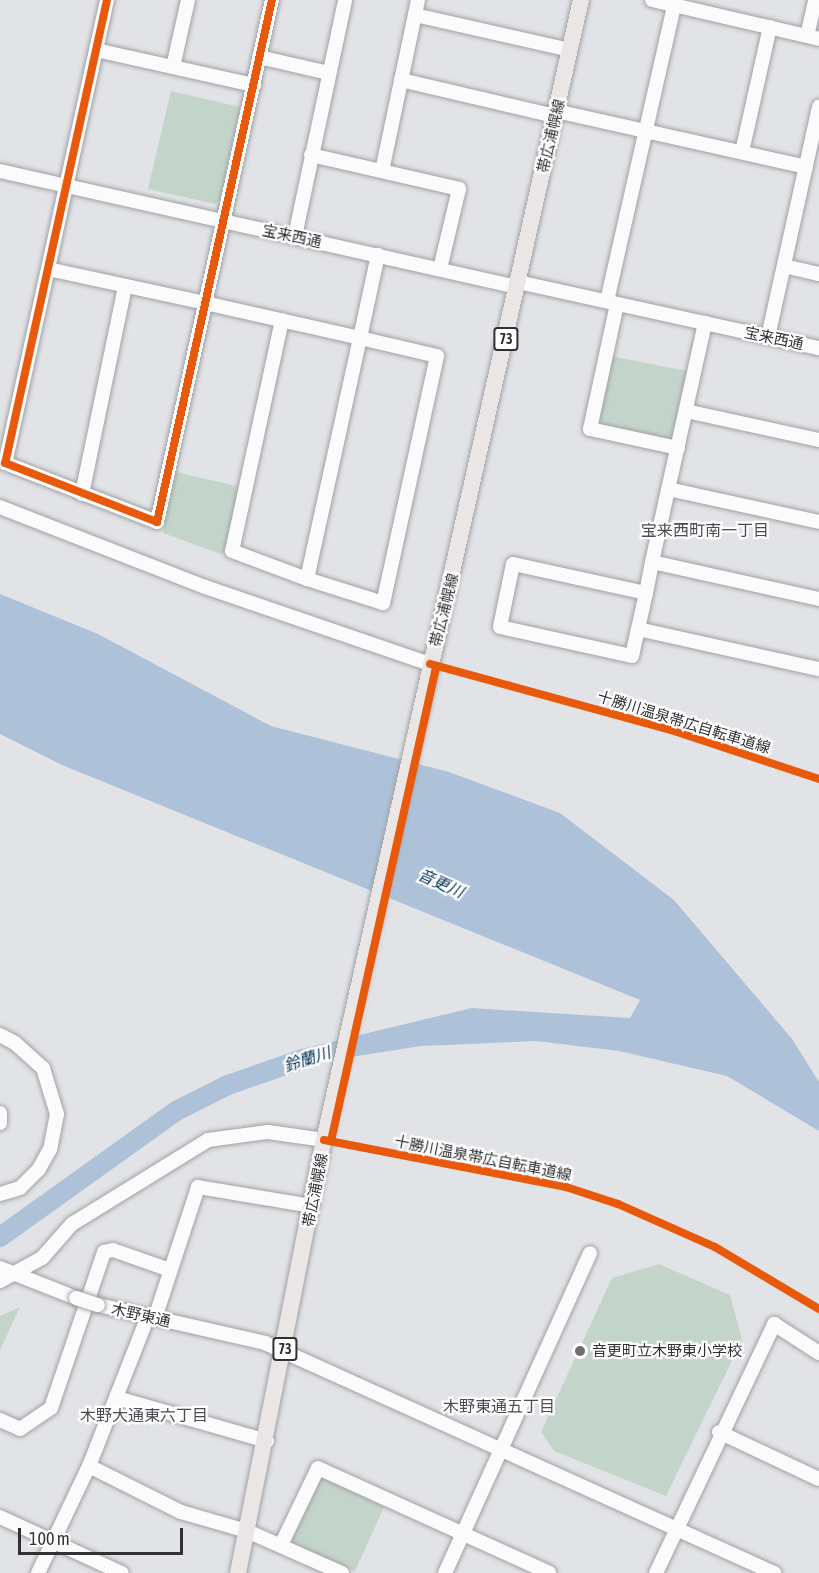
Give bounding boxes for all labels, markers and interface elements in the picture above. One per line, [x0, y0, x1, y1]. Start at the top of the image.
street label: 帯広浦幌線 [534, 97, 568, 175]
street label: 宝来西通 [261, 221, 323, 251]
street label: 宝来西通 [743, 323, 805, 353]
road number: 73 [492, 328, 520, 350]
district label: 宝来西町南一丁目 [641, 520, 769, 540]
street label: 帯広浦幌線 [426, 571, 462, 649]
street label: 十勝川温泉帯広自転車道線 [595, 687, 773, 757]
water label: 音更川 [415, 864, 467, 902]
water label: 鈴蘭川 [281, 1042, 333, 1076]
street label: 十勝川温泉帯広自転車道線 [393, 1132, 573, 1184]
street label: 帯広浦幌線 [299, 1151, 331, 1229]
street label: 木野東通 [110, 1299, 172, 1331]
road number: 73 [272, 1338, 298, 1360]
place label: 音更町立木野東小学校 [592, 1342, 742, 1360]
marker: 音更町立木野東小学校 [573, 1344, 587, 1358]
district label: 木野東通五丁目 [443, 1396, 555, 1416]
district label: 木野大通東六丁目 [80, 1405, 208, 1425]
scale bar [21, 1516, 186, 1554]
text: 100 m [29, 1528, 70, 1549]

